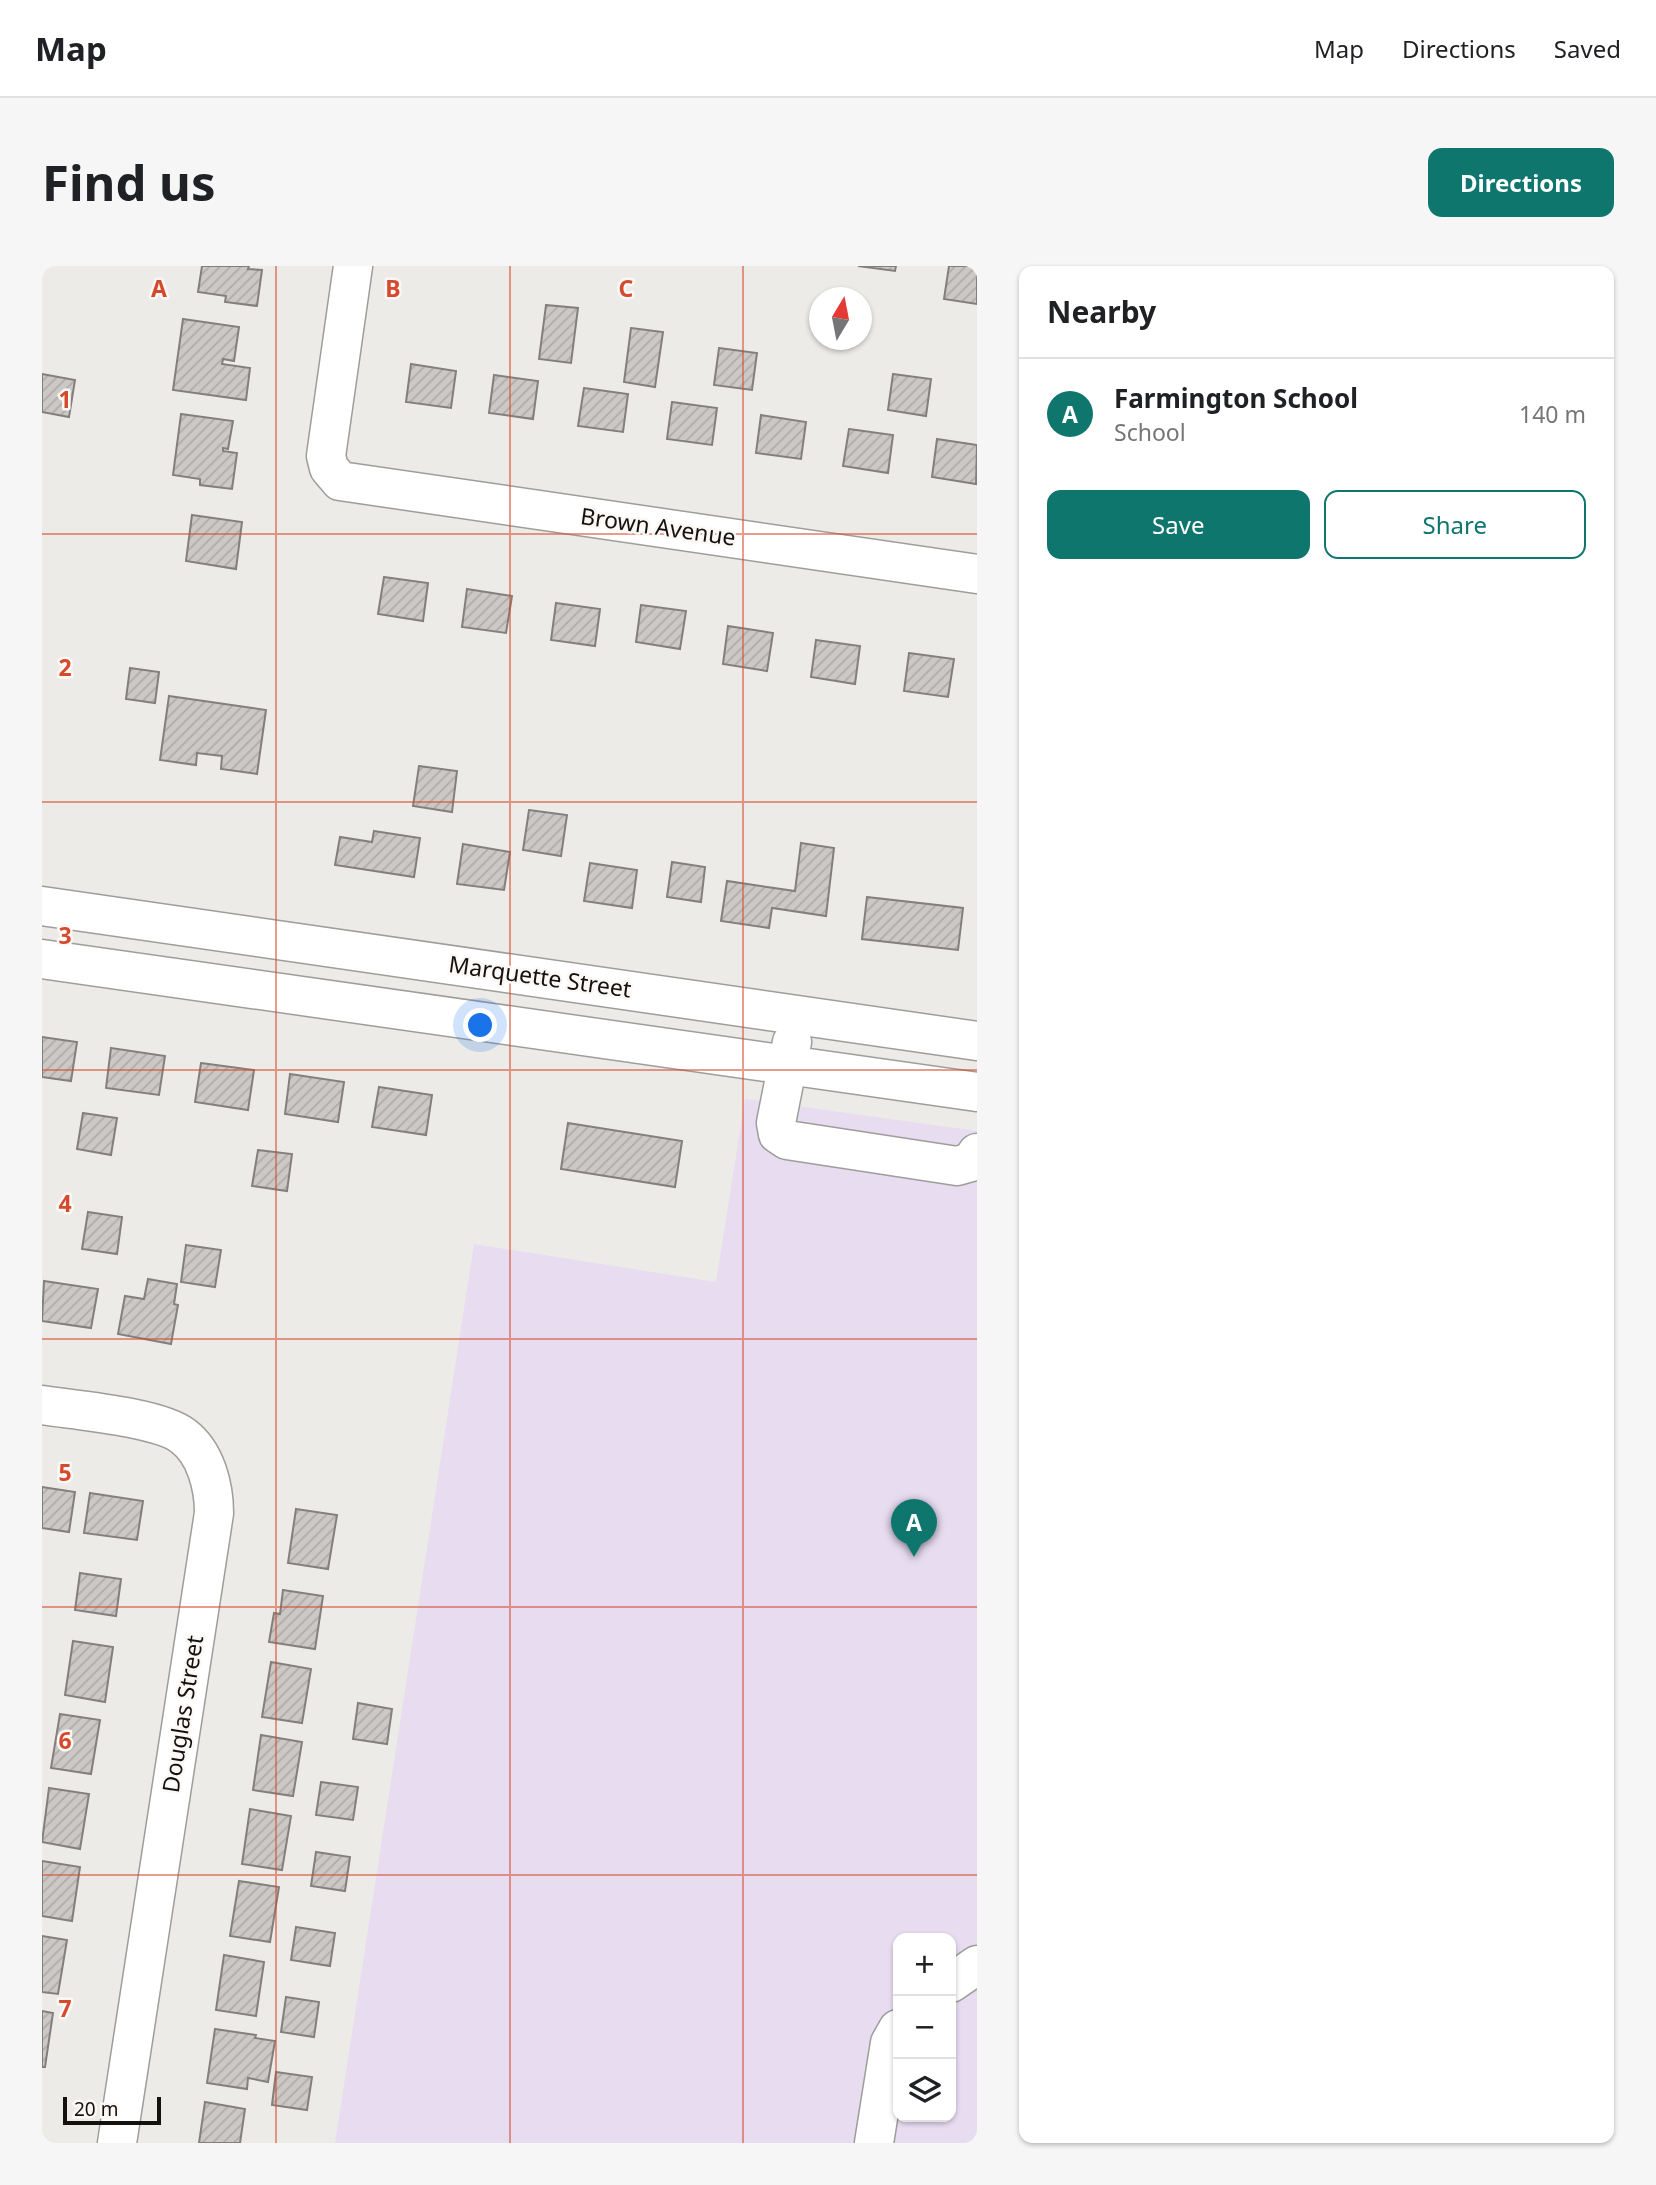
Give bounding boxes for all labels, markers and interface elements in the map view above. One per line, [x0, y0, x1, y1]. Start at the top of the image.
text: Map [35, 26, 107, 71]
text: Map [1314, 32, 1364, 65]
text: Directions [1402, 32, 1516, 65]
text: Saved [1554, 32, 1621, 65]
button: Directions [1428, 148, 1614, 217]
text: Find us [42, 149, 216, 215]
text: A [151, 272, 167, 304]
text: B [385, 272, 401, 304]
text: C [619, 272, 634, 304]
north arrow [809, 287, 872, 350]
text: Nearby [1047, 291, 1156, 332]
text: Farmington School [1114, 380, 1358, 416]
text: 1 [58, 383, 72, 415]
text: A [1062, 398, 1078, 430]
text: 140 m [1519, 398, 1586, 430]
text: School [1114, 416, 1186, 448]
button: Save [1047, 490, 1310, 559]
button: Share [1324, 490, 1586, 559]
street label: Brown Avenue [578, 499, 738, 553]
text: 2 [58, 651, 72, 683]
text: 3 [58, 919, 72, 951]
street label: Marquette Street [447, 947, 633, 1005]
your location [463, 1008, 497, 1042]
text: 4 [58, 1187, 72, 1219]
text: 5 [58, 1456, 72, 1488]
pin: A [891, 1499, 937, 1557]
street label: Douglas Street [154, 1633, 210, 1795]
text: 6 [58, 1724, 72, 1756]
map controls [893, 1933, 956, 2122]
button: + [893, 1933, 956, 1996]
text: 7 [58, 1992, 72, 2024]
button: − [893, 1996, 956, 2059]
button: layers [893, 2059, 956, 2122]
scale bar [63, 2094, 161, 2126]
text: 20 m [74, 2096, 118, 2122]

